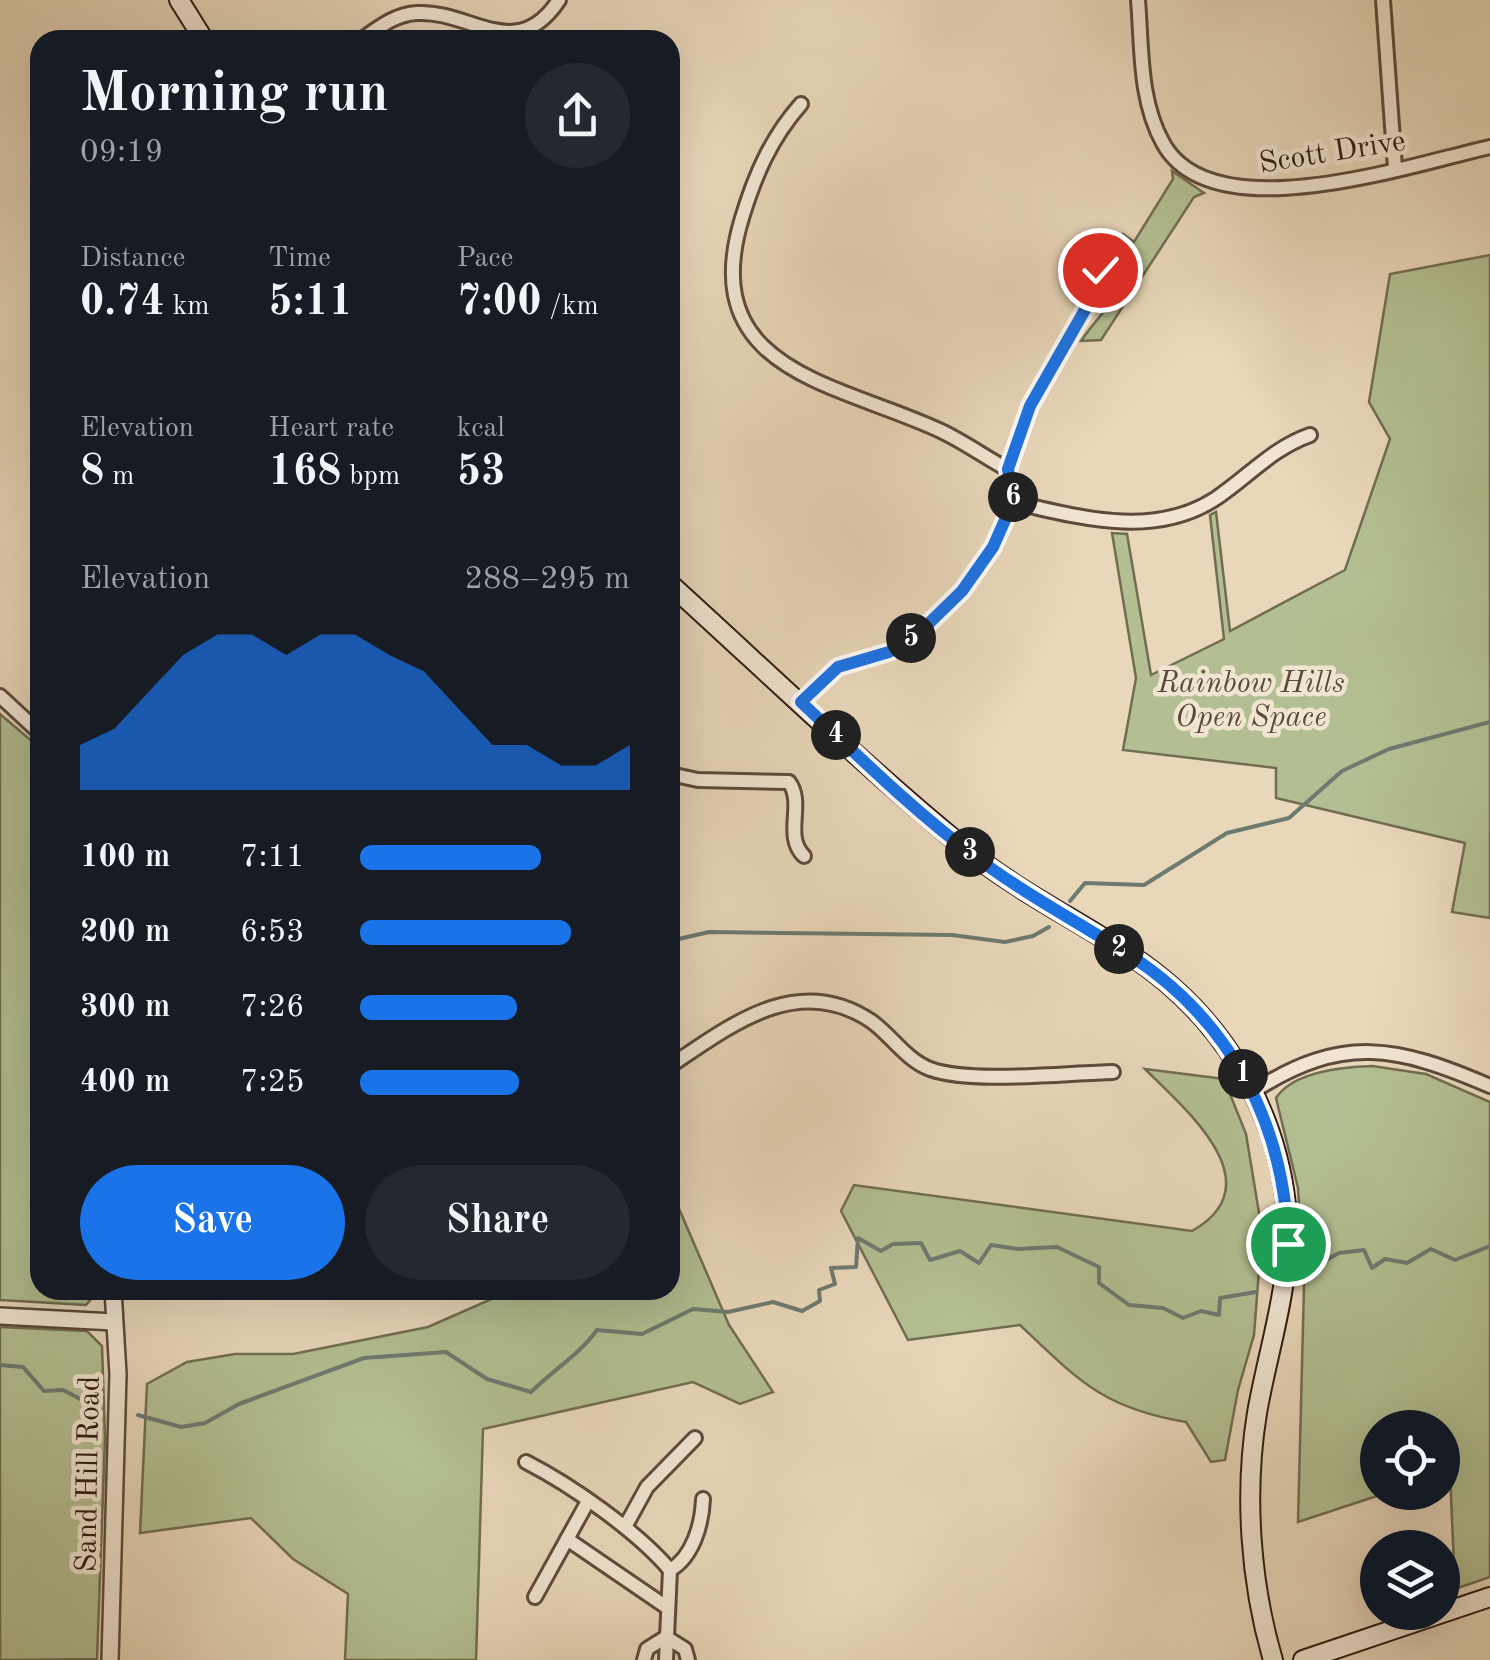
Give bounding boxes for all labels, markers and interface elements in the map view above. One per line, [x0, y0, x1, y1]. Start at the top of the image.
button: share [525, 63, 630, 168]
text: Morning run [80, 68, 389, 123]
street label: Scott Drive [1257, 127, 1408, 179]
text: 09:19 [80, 137, 163, 169]
pin [1058, 228, 1143, 313]
icon: check [1073, 243, 1128, 298]
text: Distance [80, 245, 185, 273]
text: Time [268, 245, 331, 273]
text: Pace [457, 245, 513, 273]
text: 0.74 [80, 282, 165, 324]
text: 5:11 [268, 282, 353, 324]
text: 7:00 [457, 282, 542, 324]
text: km [165, 293, 209, 321]
text: /km [542, 293, 599, 321]
text: Elevation [80, 415, 194, 443]
text: Heart rate [268, 415, 394, 443]
text: kcal [457, 415, 505, 443]
text: 8 [80, 452, 104, 494]
text: 168 [268, 452, 341, 494]
text: 53 [457, 452, 505, 494]
text: m [104, 463, 134, 491]
text: bpm [341, 463, 400, 491]
pin: 6 [988, 472, 1038, 522]
text: 6 [1005, 483, 1021, 511]
text: Elevation [80, 564, 210, 596]
text: 288–295 m [464, 564, 630, 596]
pin: 5 [886, 613, 936, 663]
text: 5 [903, 624, 919, 652]
park label: Rainbow Hills Open Space [1156, 669, 1345, 733]
pin: 4 [811, 710, 861, 760]
text: 4 [828, 721, 844, 749]
pin: 3 [945, 827, 995, 877]
text: 3 [962, 838, 978, 866]
text: 100 m [80, 842, 170, 874]
text: 7:11 [240, 842, 305, 874]
text: 200 m [80, 917, 170, 949]
text: 6:53 [240, 917, 305, 949]
pin: 2 [1094, 924, 1144, 974]
text: 2 [1111, 935, 1127, 963]
text: 300 m [80, 992, 170, 1024]
text: 7:26 [240, 992, 305, 1024]
pin: 1 [1218, 1049, 1268, 1099]
text: 1 [1235, 1060, 1251, 1088]
text: 400 m [80, 1067, 170, 1099]
text: 7:25 [240, 1067, 305, 1099]
button: Save [80, 1165, 345, 1280]
button: Share [365, 1165, 630, 1280]
pin [1246, 1202, 1331, 1287]
icon: arrive [1261, 1217, 1316, 1272]
street label: Sand Hill Road [72, 1375, 106, 1573]
map controls [1360, 1410, 1460, 1630]
button: locate [1360, 1410, 1460, 1510]
button: layers [1360, 1530, 1460, 1630]

